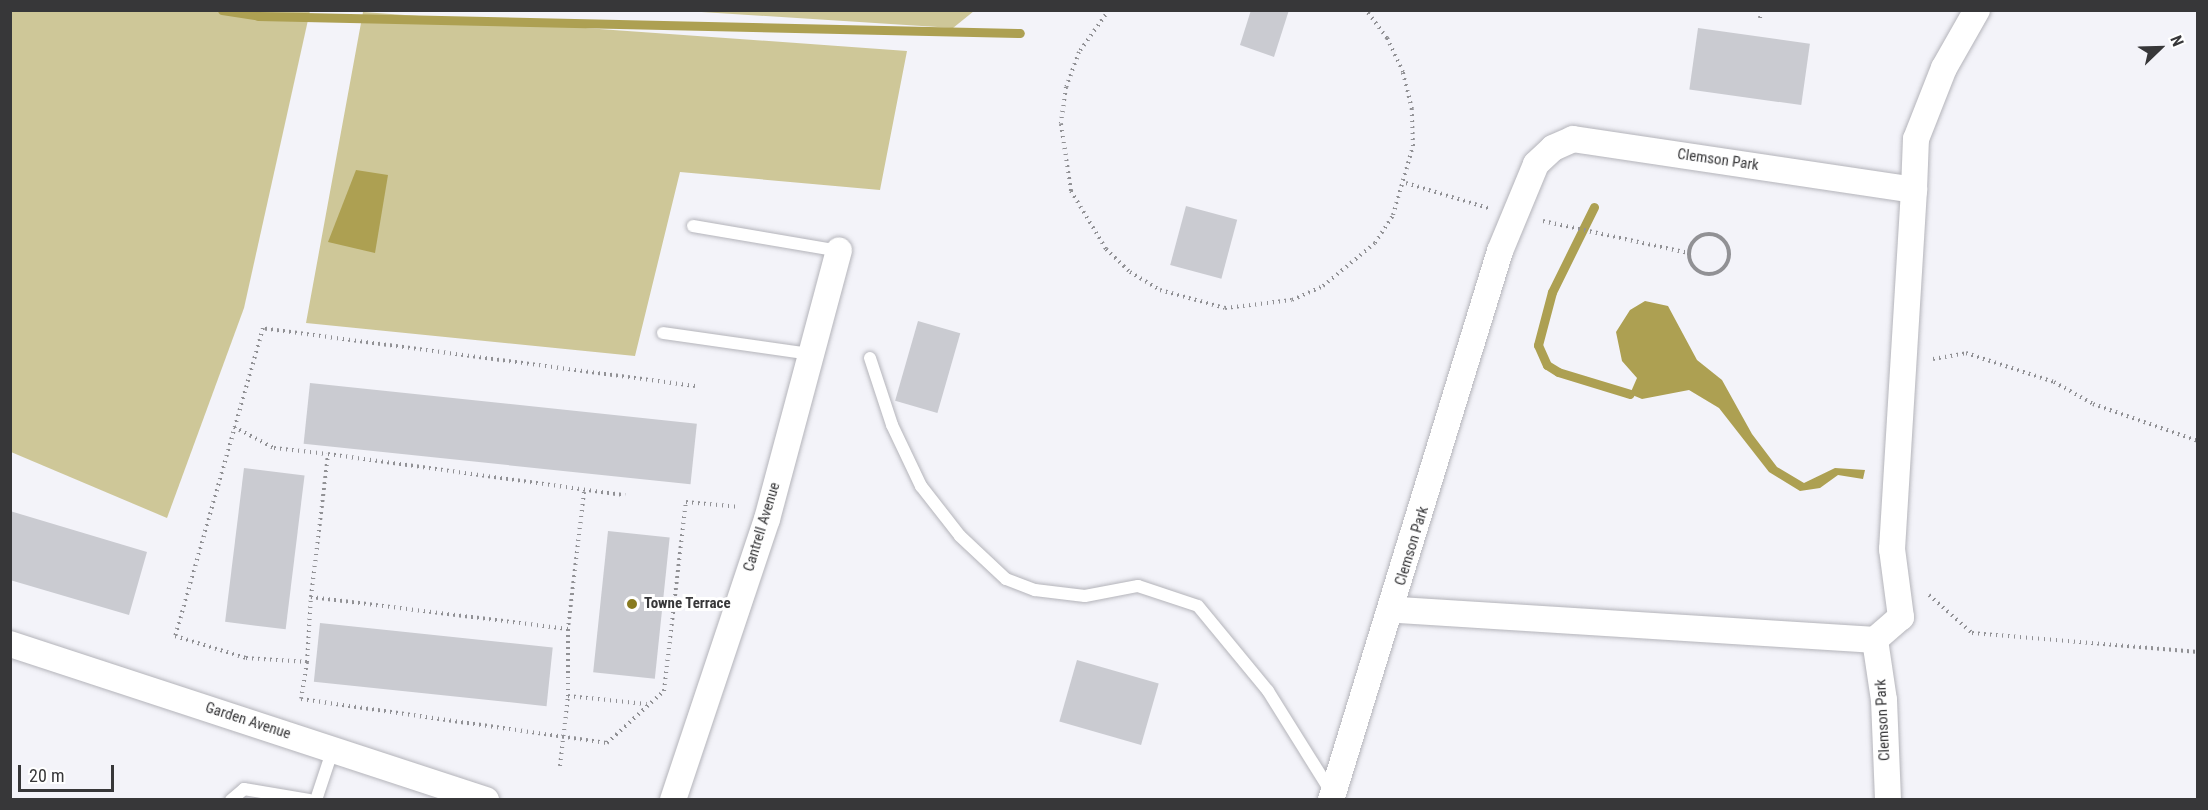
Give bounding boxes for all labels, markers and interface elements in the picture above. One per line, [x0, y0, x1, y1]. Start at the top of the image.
north arrow [2130, 18, 2190, 78]
text: N [2166, 33, 2188, 49]
street label: Clemson Park [1676, 145, 1760, 175]
street label: Cantrell Avenue [740, 480, 784, 574]
street label: Clemson Park [1391, 504, 1433, 588]
place label: Towne Terrace [644, 595, 731, 613]
marker: Towne Terrace [625, 597, 639, 611]
street label: Clemson Park [1872, 679, 1894, 761]
street label: Garden Avenue [203, 699, 293, 743]
scale bar [21, 753, 117, 791]
text: 20 m [29, 765, 64, 786]

